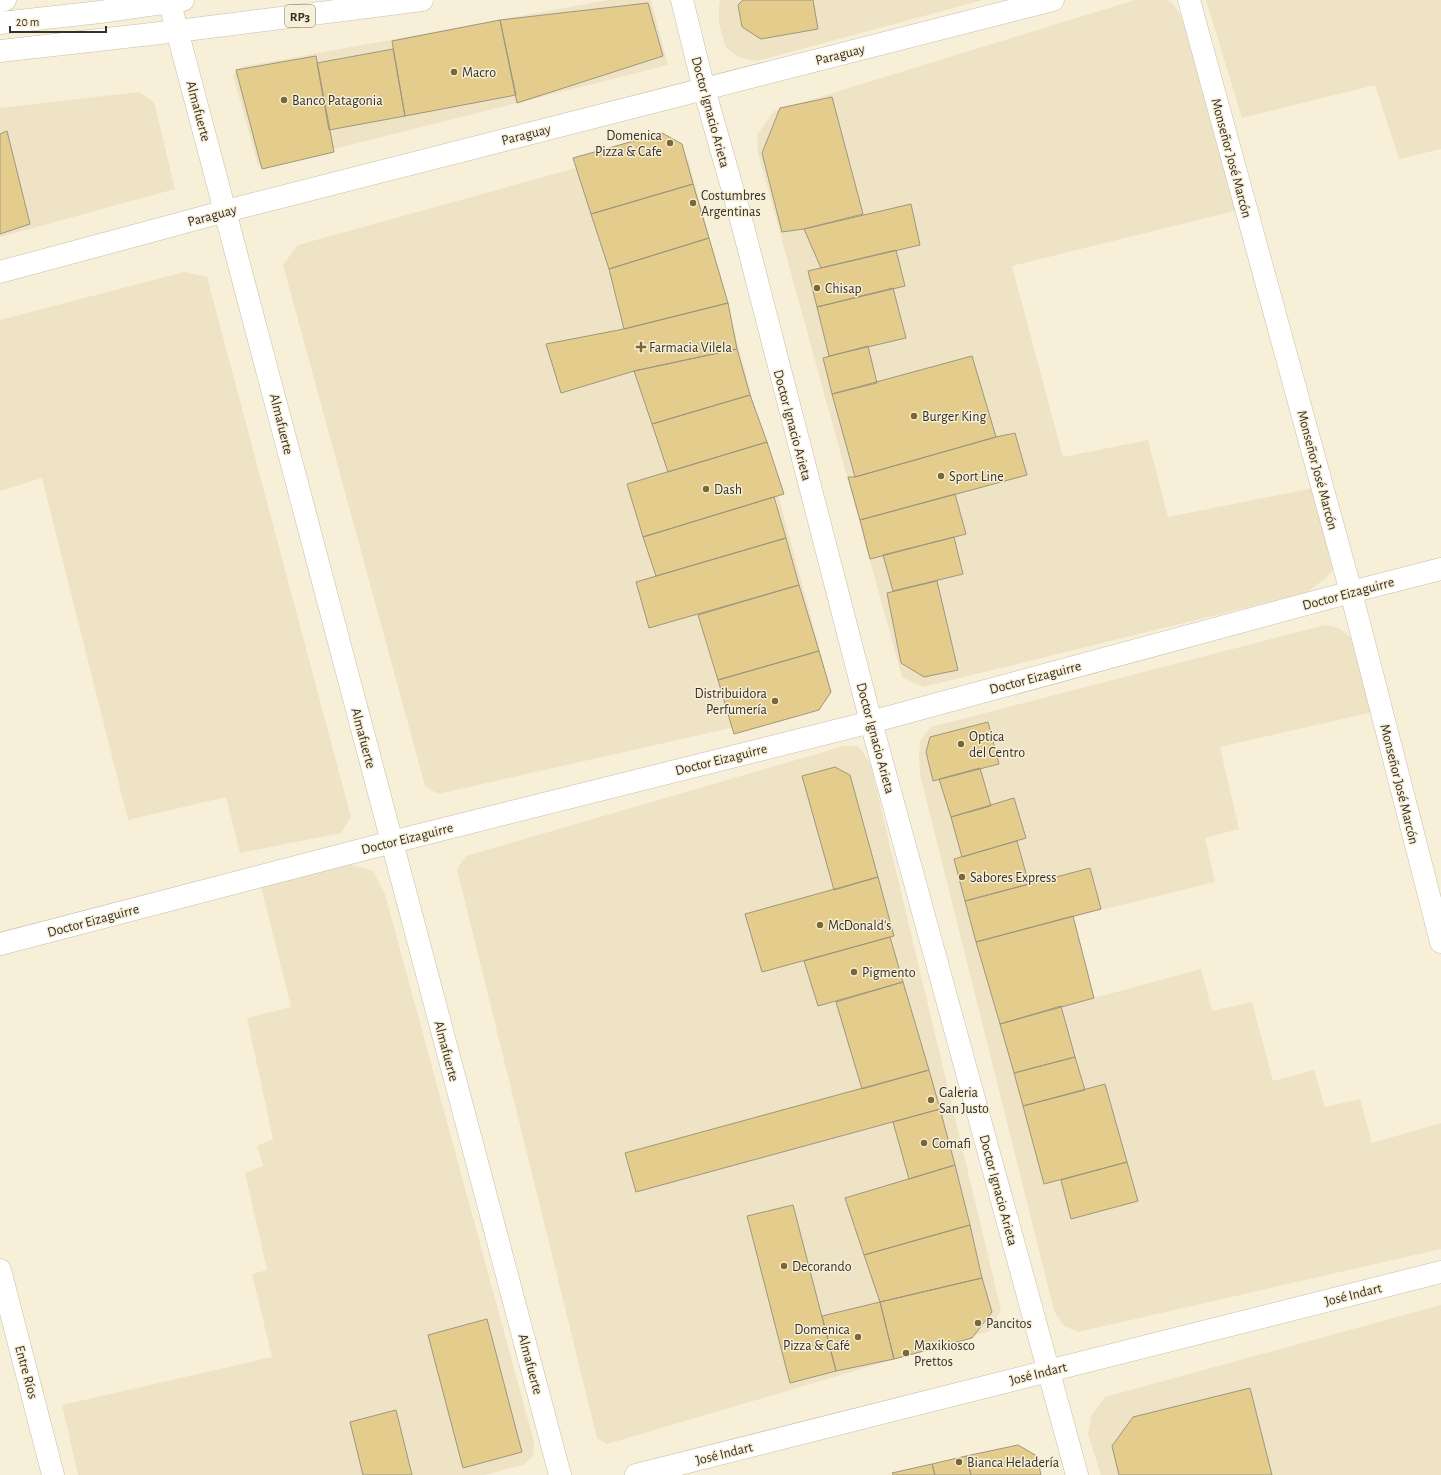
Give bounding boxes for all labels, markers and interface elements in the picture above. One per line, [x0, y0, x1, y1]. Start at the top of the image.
road number: RP3 [285, 5, 315, 27]
scale bar [10, 8, 106, 34]
text: 20 m [16, 16, 39, 28]
street label: Paraguay [814, 42, 866, 68]
street label: Doctor Ignacio Arieta [688, 55, 732, 170]
place label: Macro [462, 66, 496, 80]
marker: Macro [449, 67, 459, 77]
street label: Almafuerte [183, 79, 213, 143]
place label: Banco Patagonia [292, 94, 383, 108]
marker: Banco Patagonia [279, 95, 289, 105]
street label: Monseñor José Marcón [1208, 97, 1254, 220]
street label: Paraguay [500, 122, 552, 148]
place label: Domenica Pizza & Cafe [595, 129, 663, 159]
marker: Domenica Pizza & Cafe [665, 138, 675, 148]
place label: Costumbres Argentinas [701, 189, 766, 219]
marker: Costumbres Argentinas [688, 198, 698, 208]
street label: Paraguay [186, 203, 238, 229]
place label: Chisap [825, 282, 862, 296]
marker: Chisap [812, 283, 822, 293]
place label: Farmacia Vilela [649, 341, 732, 355]
marker: Farmacia Vilela [636, 342, 646, 352]
street label: Doctor Ignacio Arieta [770, 368, 814, 483]
street label: Almafuerte [267, 392, 295, 456]
street label: Monseñor José Marcón [1294, 409, 1340, 532]
place label: Burger King [922, 410, 986, 424]
marker: Burger King [909, 411, 919, 421]
place label: Sport Line [949, 470, 1004, 484]
marker: Sport Line [936, 471, 946, 481]
place label: Dash [714, 483, 742, 497]
marker: Dash [701, 484, 711, 494]
street label: Doctor Eizaguirre [1301, 575, 1396, 613]
street label: Doctor Eizaguirre [988, 659, 1083, 697]
street label: Doctor Ignacio Arieta [853, 681, 897, 796]
place label: Distribuidora Perfumería [694, 687, 768, 717]
marker: Distribuidora Perfumería [770, 696, 780, 706]
street label: Almafuerte [348, 706, 378, 770]
street label: Monseñor José Marcón [1377, 723, 1421, 846]
place label: Optica del Centro [969, 730, 1025, 760]
marker: Optica del Centro [956, 739, 966, 749]
street label: Doctor Eizaguirre [674, 742, 769, 778]
street label: Doctor Eizaguirre [360, 821, 455, 857]
place label: Sabores Express [970, 871, 1056, 885]
marker: Sabores Express [957, 872, 967, 882]
street label: Doctor Eizaguirre [46, 902, 141, 940]
place label: McDonald's [828, 919, 891, 933]
marker: McDonald's [815, 920, 825, 930]
place label: Pigmento [862, 966, 916, 980]
marker: Pigmento [849, 967, 859, 977]
street label: Almafuerte [431, 1019, 461, 1083]
place label: Galeria San Justo [939, 1086, 989, 1116]
marker: Galeria San Justo [926, 1095, 936, 1105]
street label: Doctor Ignacio Arieta [976, 1133, 1020, 1248]
place label: Comafi [932, 1137, 971, 1151]
marker: Comafi [919, 1138, 929, 1148]
place label: Decorando [792, 1260, 852, 1274]
marker: Decorando [779, 1261, 789, 1271]
street label: José Indart [1323, 1281, 1384, 1309]
place label: Pancitos [986, 1317, 1032, 1331]
marker: Pancitos [973, 1318, 983, 1328]
place label: Domenica Pizza & Café [783, 1323, 851, 1353]
street label: Almafuerte [515, 1332, 545, 1396]
marker: Domenica Pizza & Café [853, 1332, 863, 1342]
place label: Maxikiosco Prettos [914, 1339, 975, 1369]
street label: Entre Ríos [12, 1344, 40, 1401]
marker: Maxikiosco Prettos [901, 1348, 911, 1358]
street label: José Indart [1008, 1360, 1069, 1388]
street label: José Indart [694, 1440, 755, 1468]
place label: Bianca Heladería [967, 1456, 1060, 1470]
marker: Bianca Heladería [954, 1457, 964, 1467]

